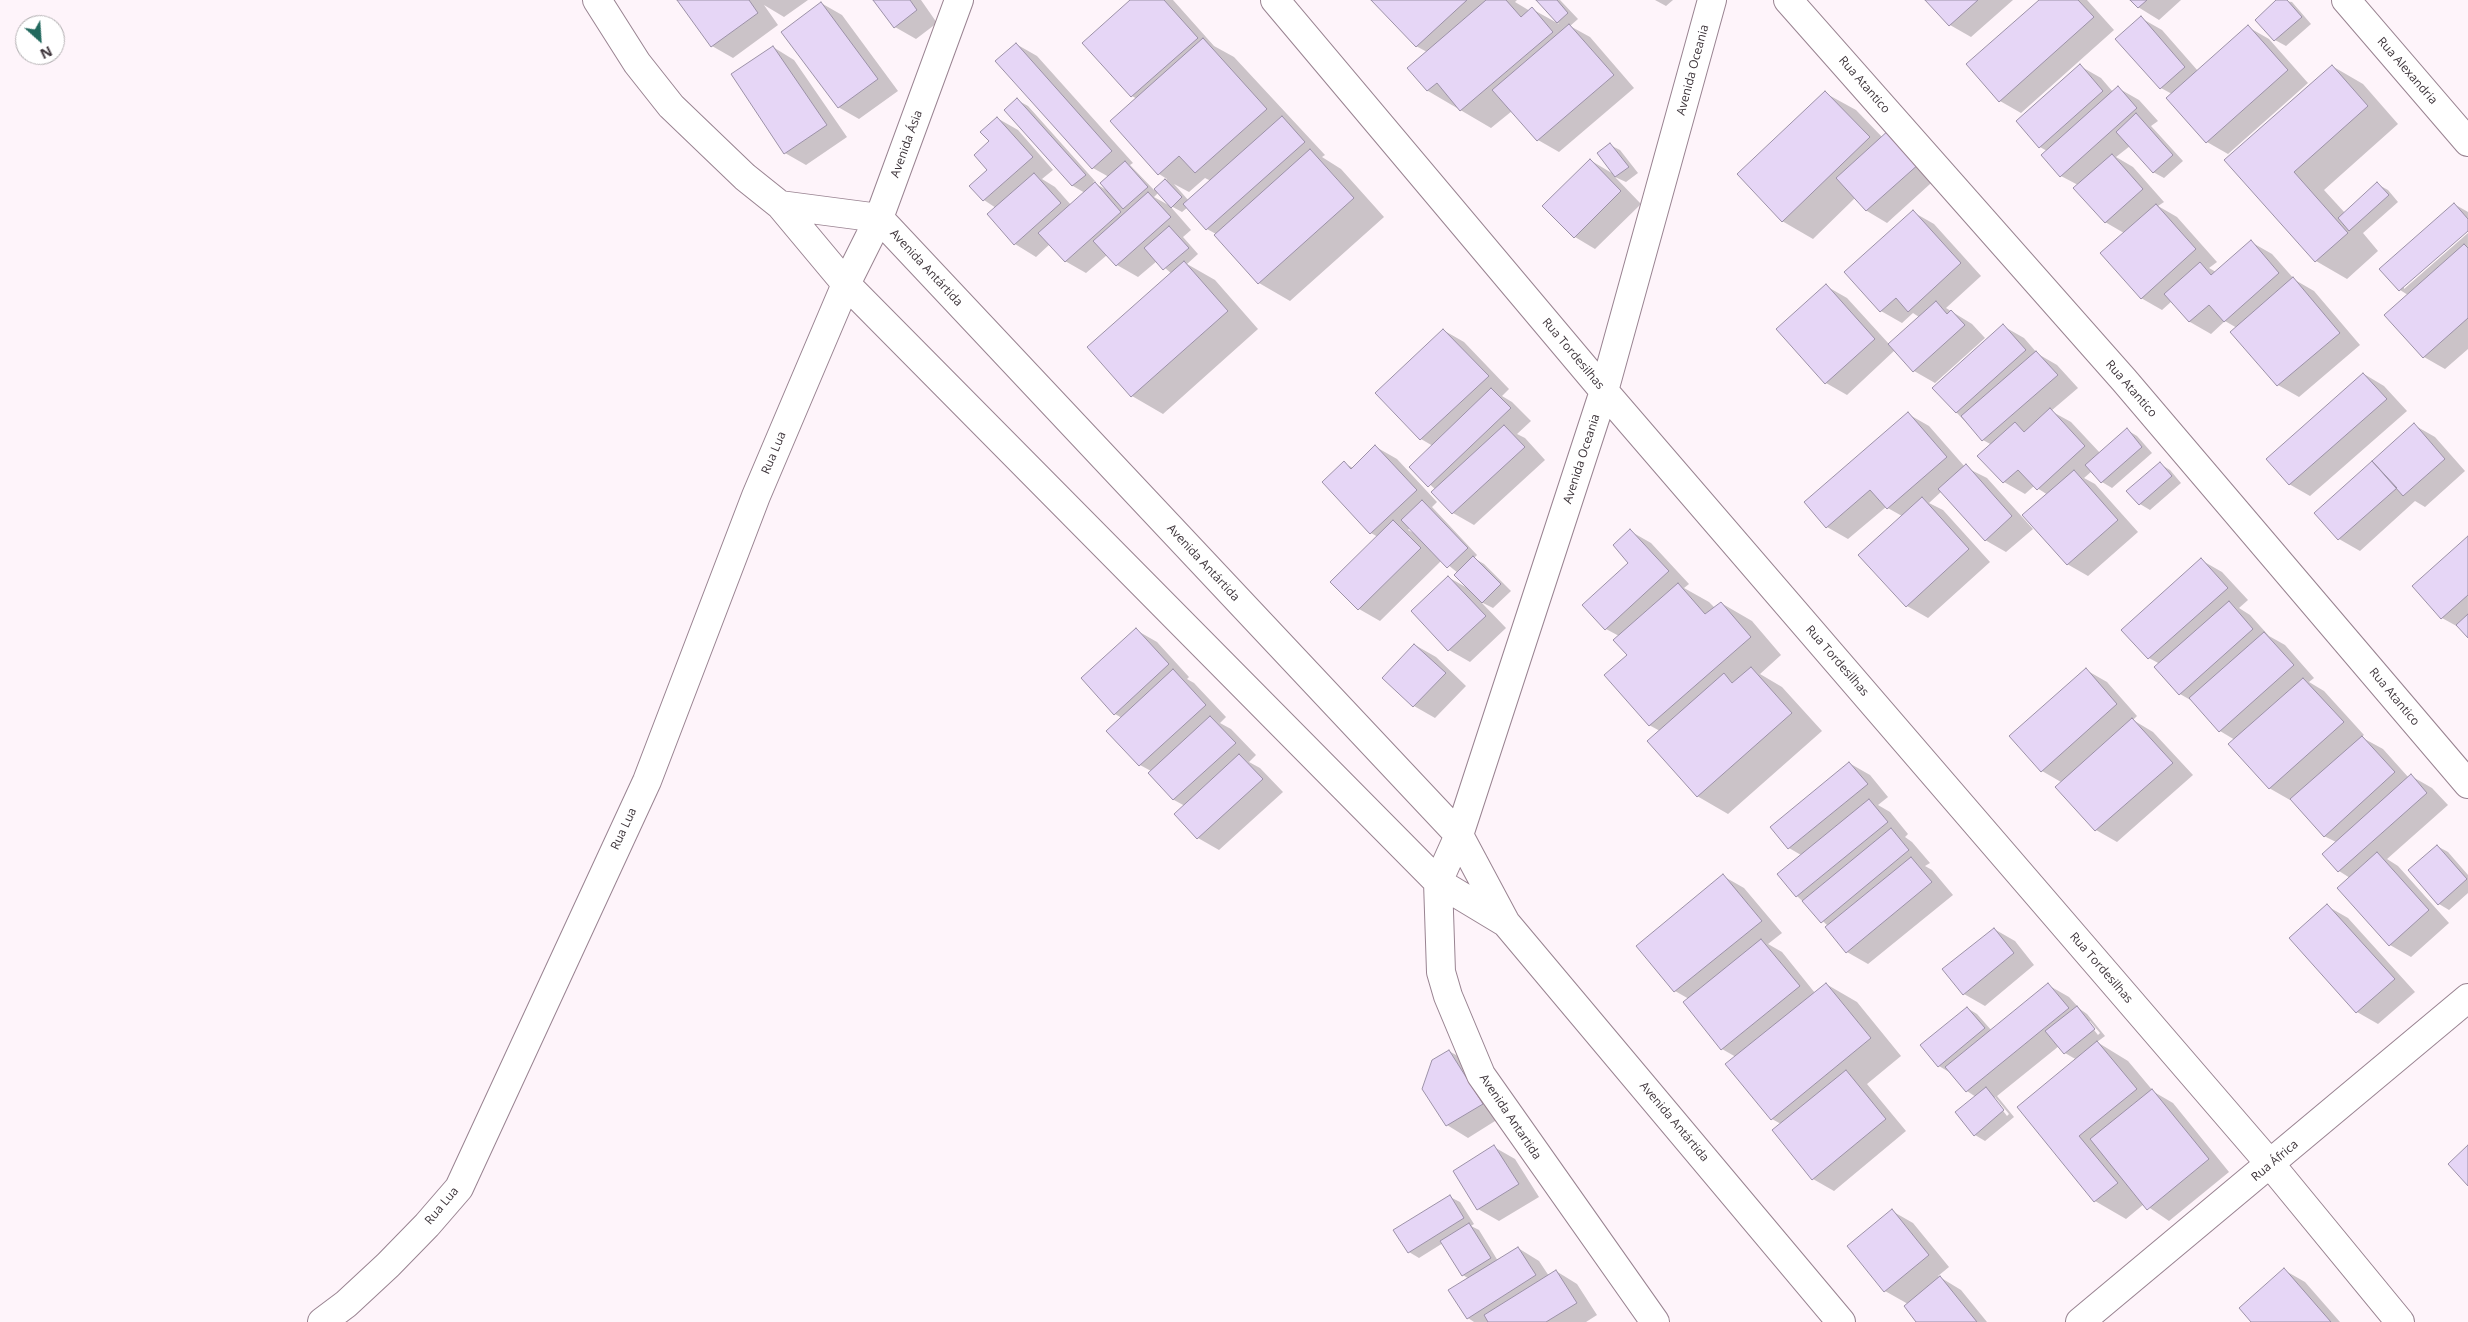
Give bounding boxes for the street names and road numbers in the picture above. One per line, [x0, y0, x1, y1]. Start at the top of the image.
street label: Avenida Oceania [1674, 23, 1712, 117]
street label: Rua Alexandria [2374, 35, 2440, 107]
street label: Rua Atantico [1835, 54, 1893, 116]
street label: Avenida Ásia [888, 108, 926, 180]
street label: Avenida Antártida [887, 227, 965, 309]
street label: Rua Tordesilhas [1539, 315, 1607, 393]
street label: Rua Atantico [2102, 358, 2160, 420]
street label: Avenida Oceania [1561, 412, 1603, 506]
street label: Rua Lua [759, 430, 789, 476]
street label: Avenida Antártida [1164, 522, 1242, 604]
street label: Rua Tordesilhas [1802, 623, 1872, 699]
street label: Rua Atantico [2366, 665, 2422, 729]
street label: Rua Lua [608, 806, 640, 852]
street label: Rua Tordesilhas [2066, 930, 2136, 1006]
street label: Avenida Antartida [1476, 1072, 1544, 1162]
street label: Avenida Antártida [1636, 1079, 1712, 1165]
street label: Rua África [2249, 1137, 2301, 1185]
street label: Rua Lua [422, 1184, 462, 1228]

